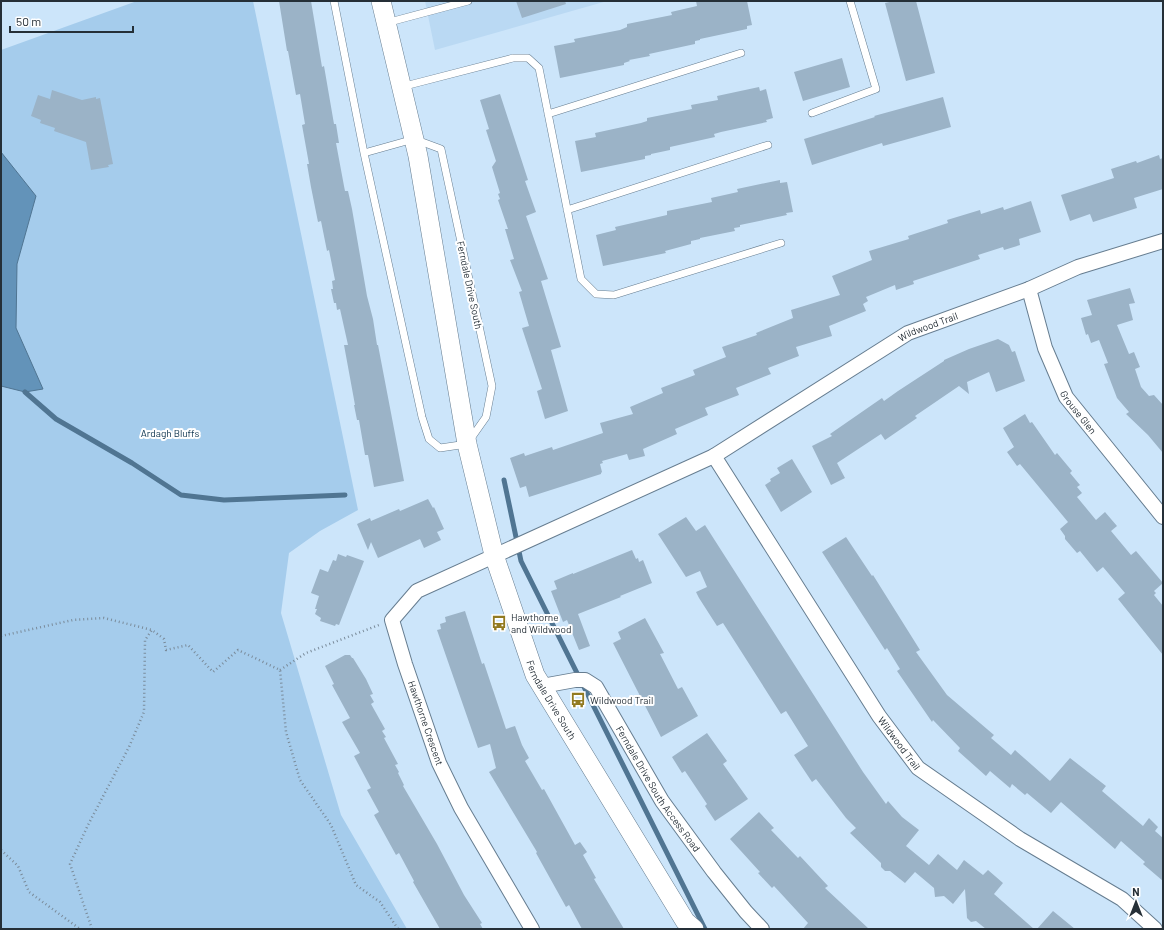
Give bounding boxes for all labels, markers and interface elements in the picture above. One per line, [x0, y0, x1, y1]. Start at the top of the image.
scale bar [10, 8, 133, 34]
text: 50 m [16, 14, 41, 28]
street label: Ferndale Drive South [455, 240, 485, 330]
street label: Wildwood Trail [896, 309, 959, 344]
street label: Grouse Glen [1058, 389, 1099, 436]
park label: Ardagh Bluffs [141, 427, 200, 439]
place label: Hawthorne and Wildwood [511, 611, 571, 635]
bus stop icon: Hawthorne and Wildwood [490, 614, 508, 632]
street label: Ferndale Drive South [524, 658, 579, 742]
street label: Hawthorne Crescent [406, 679, 446, 767]
bus stop icon: Wildwood Trail [569, 691, 587, 709]
place label: Wildwood Trail [590, 694, 653, 706]
street label: Wildwood Trail [876, 714, 923, 772]
street label: Ferndale Drive South Access Road [614, 724, 703, 854]
north arrow [1116, 882, 1156, 922]
text: N [1132, 885, 1140, 898]

